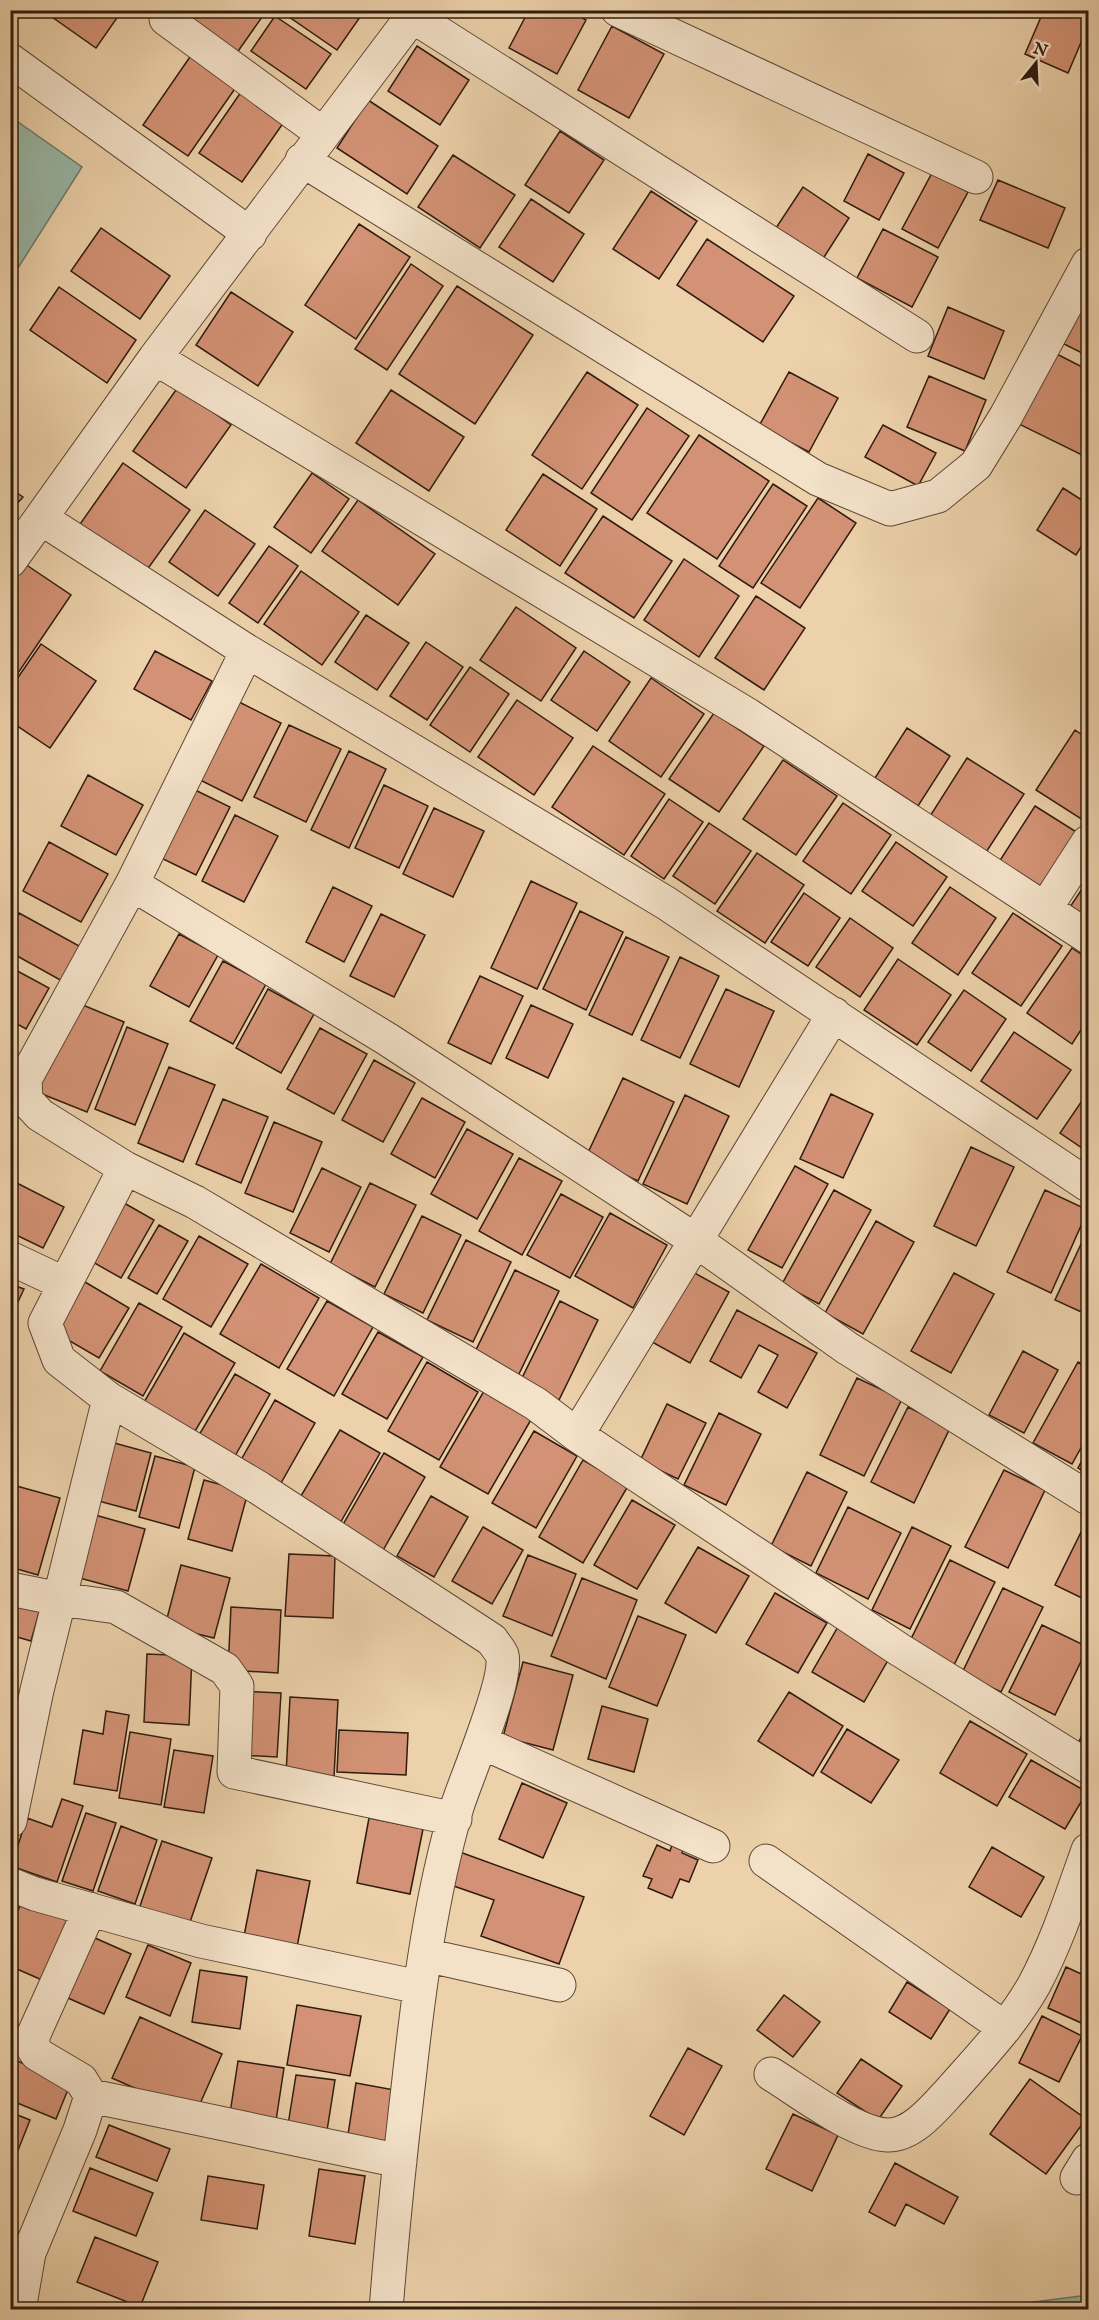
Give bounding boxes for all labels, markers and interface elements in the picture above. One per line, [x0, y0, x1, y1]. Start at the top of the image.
north arrow [1006, 33, 1066, 93]
text: N [1029, 39, 1050, 62]

